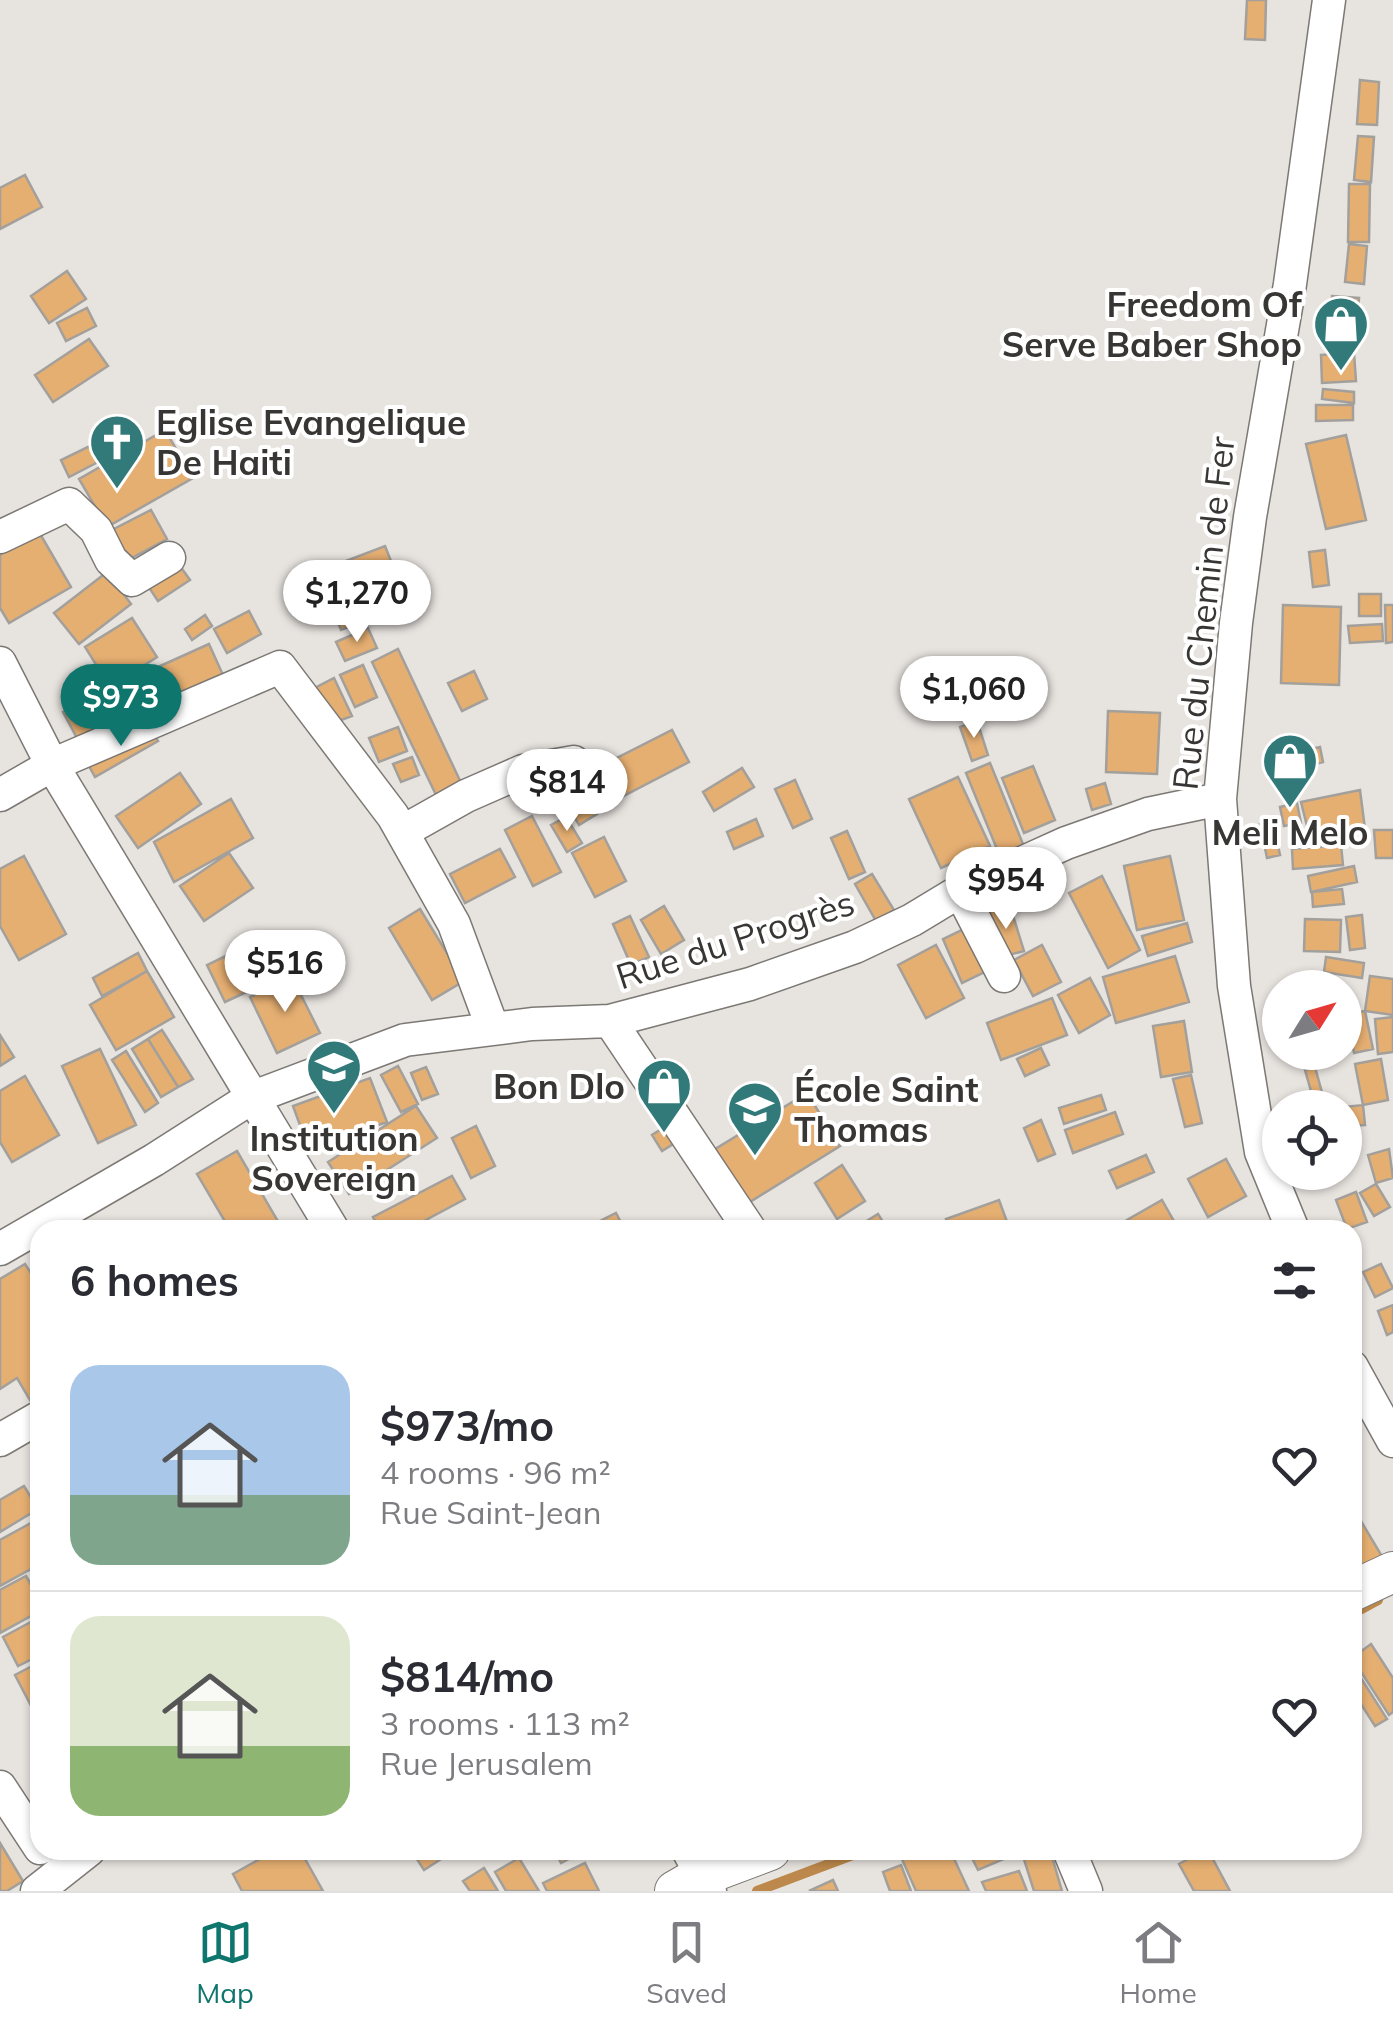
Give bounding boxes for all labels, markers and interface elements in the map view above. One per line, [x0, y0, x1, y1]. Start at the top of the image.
place label: Freedom Of Serve Baber Shop [1002, 282, 1303, 366]
shop icon: Freedom Of Serve Baber Shop [1311, 294, 1371, 373]
place label: Eglise Evangelique De Haiti [156, 400, 466, 484]
church icon: Eglise Evangelique De Haiti [87, 412, 147, 491]
street label: Rue du Chemin de Fer [1163, 434, 1243, 792]
pin: $1,270 [276, 560, 438, 645]
text: $1,270 [305, 572, 409, 612]
pin: $1,060 [893, 656, 1055, 741]
pin: $973 [62, 664, 180, 749]
text: $1,060 [922, 668, 1026, 708]
text: $973 [83, 676, 159, 716]
shop icon: Meli Melo [1260, 731, 1320, 810]
pin: $814 [508, 749, 626, 834]
text: $814 [529, 761, 605, 801]
place label: Meli Melo [1212, 810, 1368, 854]
pin: $954 [947, 847, 1065, 932]
text: $954 [968, 859, 1044, 899]
street label: Rue du Progrès [610, 880, 860, 998]
pin: $516 [226, 930, 344, 1015]
text: $516 [247, 942, 323, 982]
north arrow [1262, 970, 1362, 1070]
map controls [1262, 970, 1362, 1190]
school or university icon: Institution Sovereign [304, 1037, 364, 1116]
shop icon: Bon Dlo [634, 1056, 694, 1135]
place label: Bon Dlo [493, 1064, 625, 1108]
place label: École Saint Thomas [794, 1067, 978, 1151]
school or university icon: École Saint Thomas [725, 1079, 785, 1158]
button: locate [1262, 1090, 1362, 1190]
place label: Institution Sovereign [249, 1116, 419, 1200]
icon: filters [1267, 1253, 1322, 1308]
text: 6 homes [70, 1254, 239, 1307]
text: $973/mo [380, 1399, 554, 1452]
icon: home [150, 1405, 270, 1525]
icon: heart [1267, 1438, 1322, 1493]
text: 4 rooms · 96 m² [380, 1452, 611, 1492]
text: Rue Saint-Jean [380, 1492, 601, 1532]
text: $814/mo [380, 1650, 554, 1703]
icon: home [150, 1656, 270, 1776]
icon: heart [1267, 1689, 1322, 1744]
text: 3 rooms · 113 m² [380, 1703, 630, 1743]
text: Rue Jerusalem [380, 1743, 593, 1783]
tab: Map [196, 1915, 254, 2010]
tab: Saved [646, 1915, 727, 2010]
tab: Home [1119, 1915, 1197, 2010]

